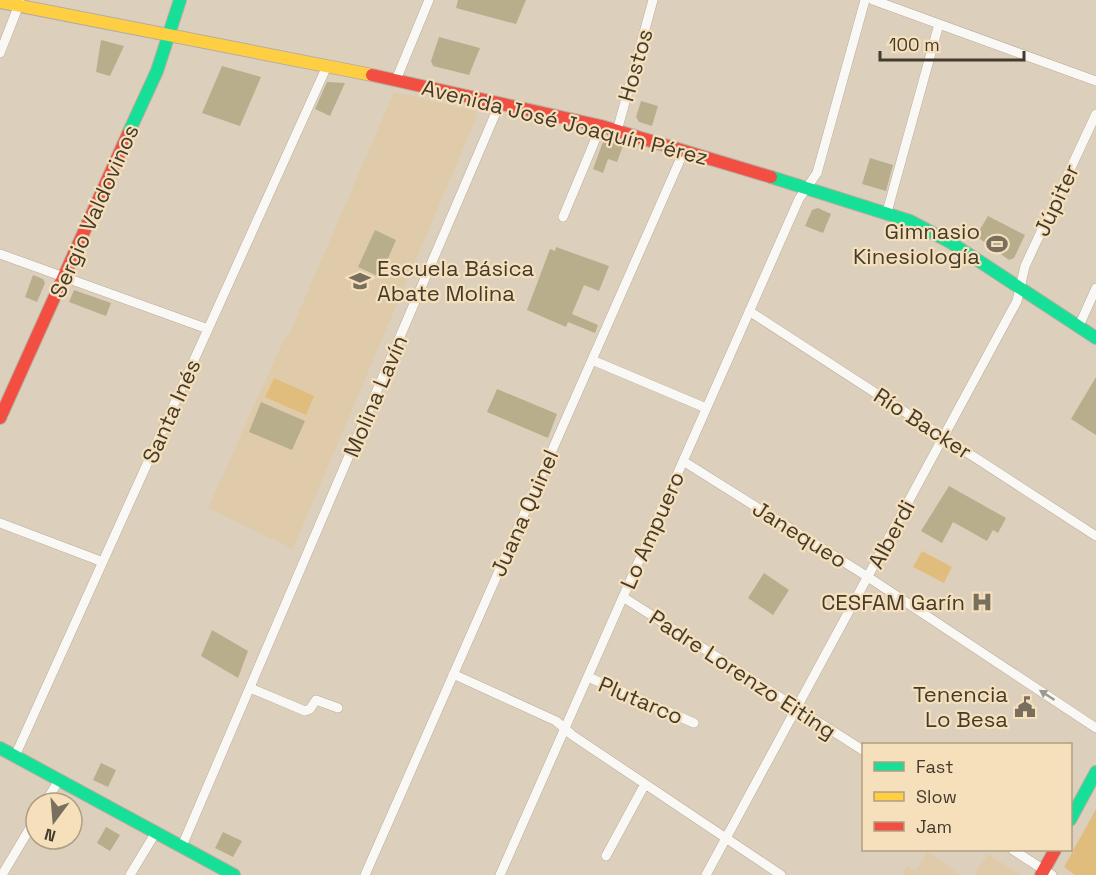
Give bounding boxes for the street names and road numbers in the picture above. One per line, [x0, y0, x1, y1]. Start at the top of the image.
street label: Hostos [611, 25, 659, 105]
street label: Avenida José Joaquín Pérez [419, 73, 711, 171]
street label: Sergio Valdovinos [43, 120, 145, 302]
street label: Júpiter [1027, 159, 1085, 241]
street label: Molina Lavín [337, 331, 413, 461]
street label: Santa Inés [136, 355, 206, 467]
street label: Río Backer [869, 381, 977, 465]
street label: Juana Quinel [484, 445, 564, 581]
street label: Lo Ampuero [614, 467, 690, 593]
street label: Janequeo [748, 494, 852, 574]
street label: Alberdi [861, 495, 921, 573]
street label: Padre Lorenzo Eiting [644, 603, 842, 745]
street label: Plutarco [594, 670, 688, 730]

